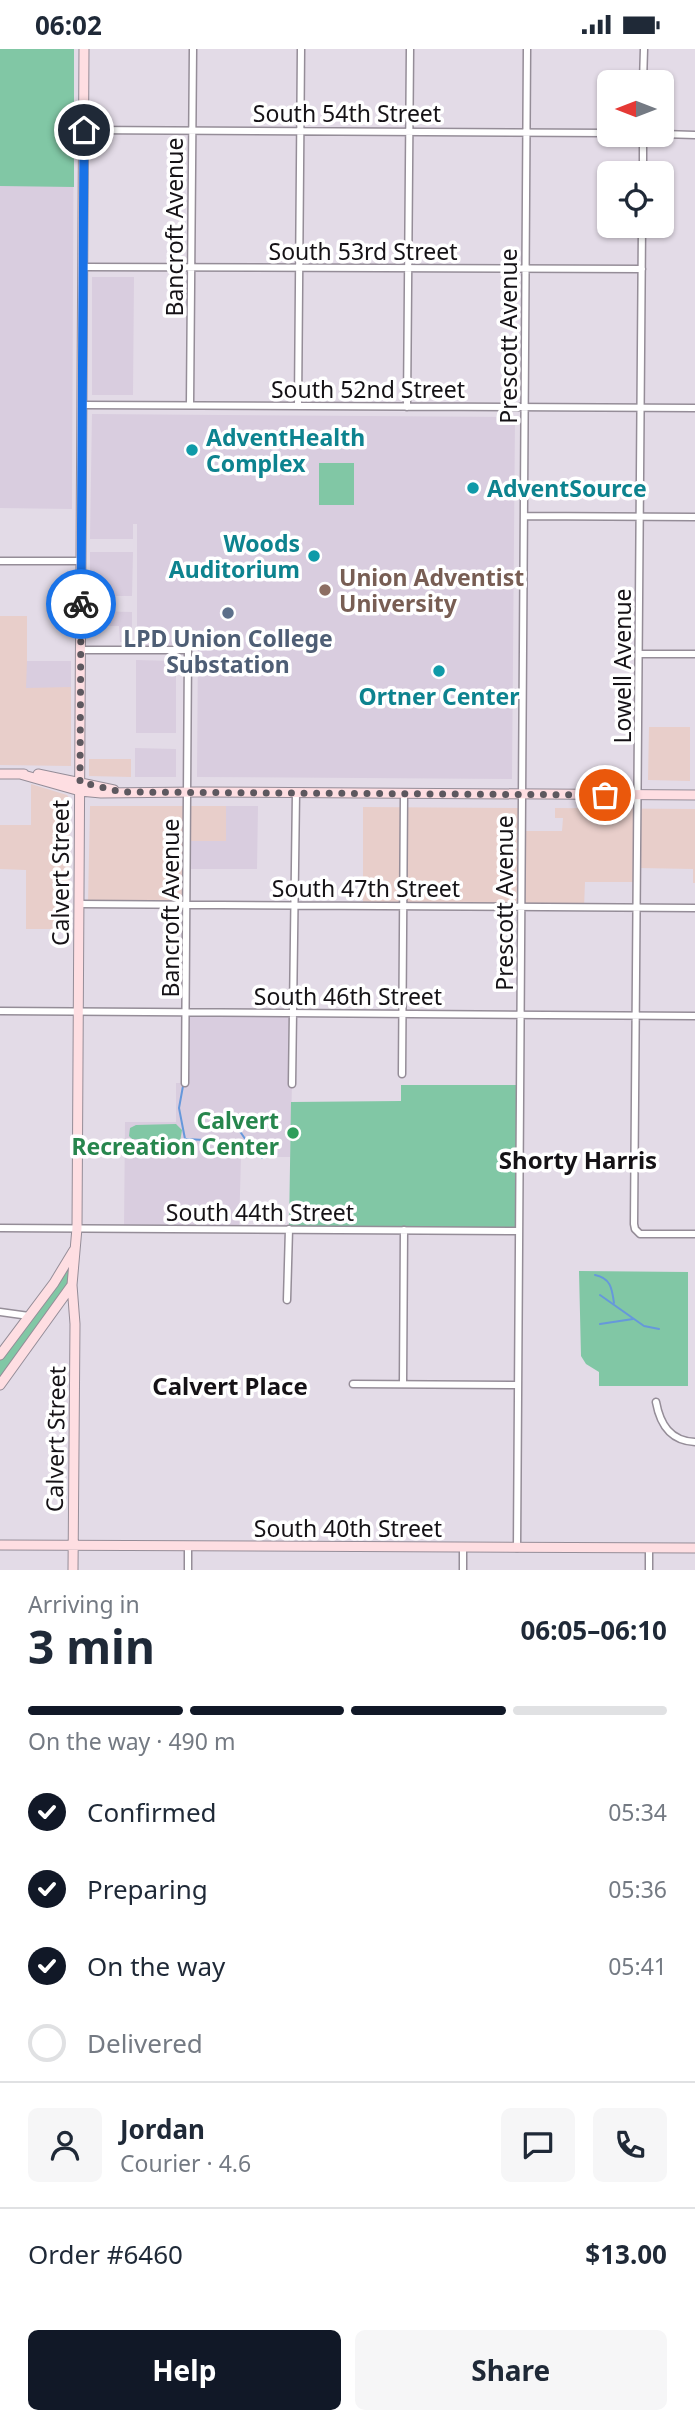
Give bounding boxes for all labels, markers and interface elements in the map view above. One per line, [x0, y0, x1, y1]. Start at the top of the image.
text: 06:02 [35, 7, 102, 43]
north arrow [597, 70, 674, 147]
map controls [597, 70, 674, 238]
street label: South 54th Street [253, 97, 441, 129]
pin [54, 100, 114, 160]
icon: home [65, 111, 103, 149]
street label: Bancroft Avenue [158, 137, 190, 317]
button: locate [597, 161, 674, 238]
street label: South 53rd Street [269, 235, 457, 267]
street label: Prescott Avenue [492, 248, 524, 424]
street label: South 52nd Street [271, 373, 465, 405]
place label: AdventHealth Complex [206, 421, 365, 479]
marker: AdventHealth Complex [184, 442, 200, 458]
place label: AdventSource [487, 472, 647, 504]
marker: AdventSource [465, 480, 481, 496]
place label: Woods Auditorium [169, 527, 300, 585]
marker: Woods Auditorium [306, 548, 322, 564]
place label: Union Adventist University [339, 561, 524, 619]
courier [46, 569, 116, 639]
marker: Union Adventist University [317, 582, 333, 598]
icon: bike [62, 585, 100, 623]
street label: Lowell Avenue [606, 588, 638, 744]
marker: LPD Union College Substation [220, 605, 236, 621]
place label: LPD Union College Substation [123, 622, 333, 680]
marker: Ortner Center [431, 663, 447, 679]
place label: Ortner Center [359, 680, 519, 712]
pin [575, 765, 635, 825]
icon: bag [586, 776, 624, 814]
street label: Calvert Street [44, 800, 76, 946]
street label: Prescott Avenue [488, 815, 520, 991]
street label: Bancroft Avenue [154, 818, 186, 998]
street label: South 47th Street [272, 872, 460, 904]
street label: South 46th Street [254, 980, 442, 1012]
place label: Calvert Recreation Center [71, 1104, 279, 1162]
marker: Calvert Recreation Center [285, 1125, 301, 1141]
district label: Shorty Harris [499, 1143, 657, 1176]
street label: South 44th Street [166, 1196, 354, 1228]
street label: Calvert Street [38, 1366, 72, 1512]
district label: Calvert Place [152, 1369, 308, 1402]
street label: South 40th Street [254, 1512, 442, 1544]
text: Arriving in [28, 1588, 140, 1620]
text: 06:05–06:10 [520, 1612, 667, 1648]
text: 3 min [28, 1615, 155, 1677]
text: On the way · 490 m [28, 1725, 235, 1757]
icon: check [28, 1793, 66, 1831]
text: Confirmed [87, 1794, 217, 1830]
text: 05:34 [608, 1796, 667, 1828]
icon: check [28, 1870, 66, 1908]
text: Preparing [87, 1871, 208, 1907]
text: 05:36 [608, 1873, 667, 1905]
icon: check [28, 1947, 66, 1985]
text: On the way [87, 1948, 225, 1984]
text: 05:41 [608, 1950, 667, 1982]
text: Delivered [87, 2025, 203, 2061]
button: person [28, 2108, 102, 2182]
button: chat [501, 2108, 575, 2182]
button: phone [593, 2108, 667, 2182]
text: Jordan [120, 2111, 205, 2147]
text: Courier · 4.6 [120, 2147, 251, 2179]
text: Order #6460 [28, 2236, 183, 2272]
text: $13.00 [585, 2236, 667, 2272]
button: Help [28, 2330, 341, 2410]
button: Share [355, 2330, 667, 2410]

